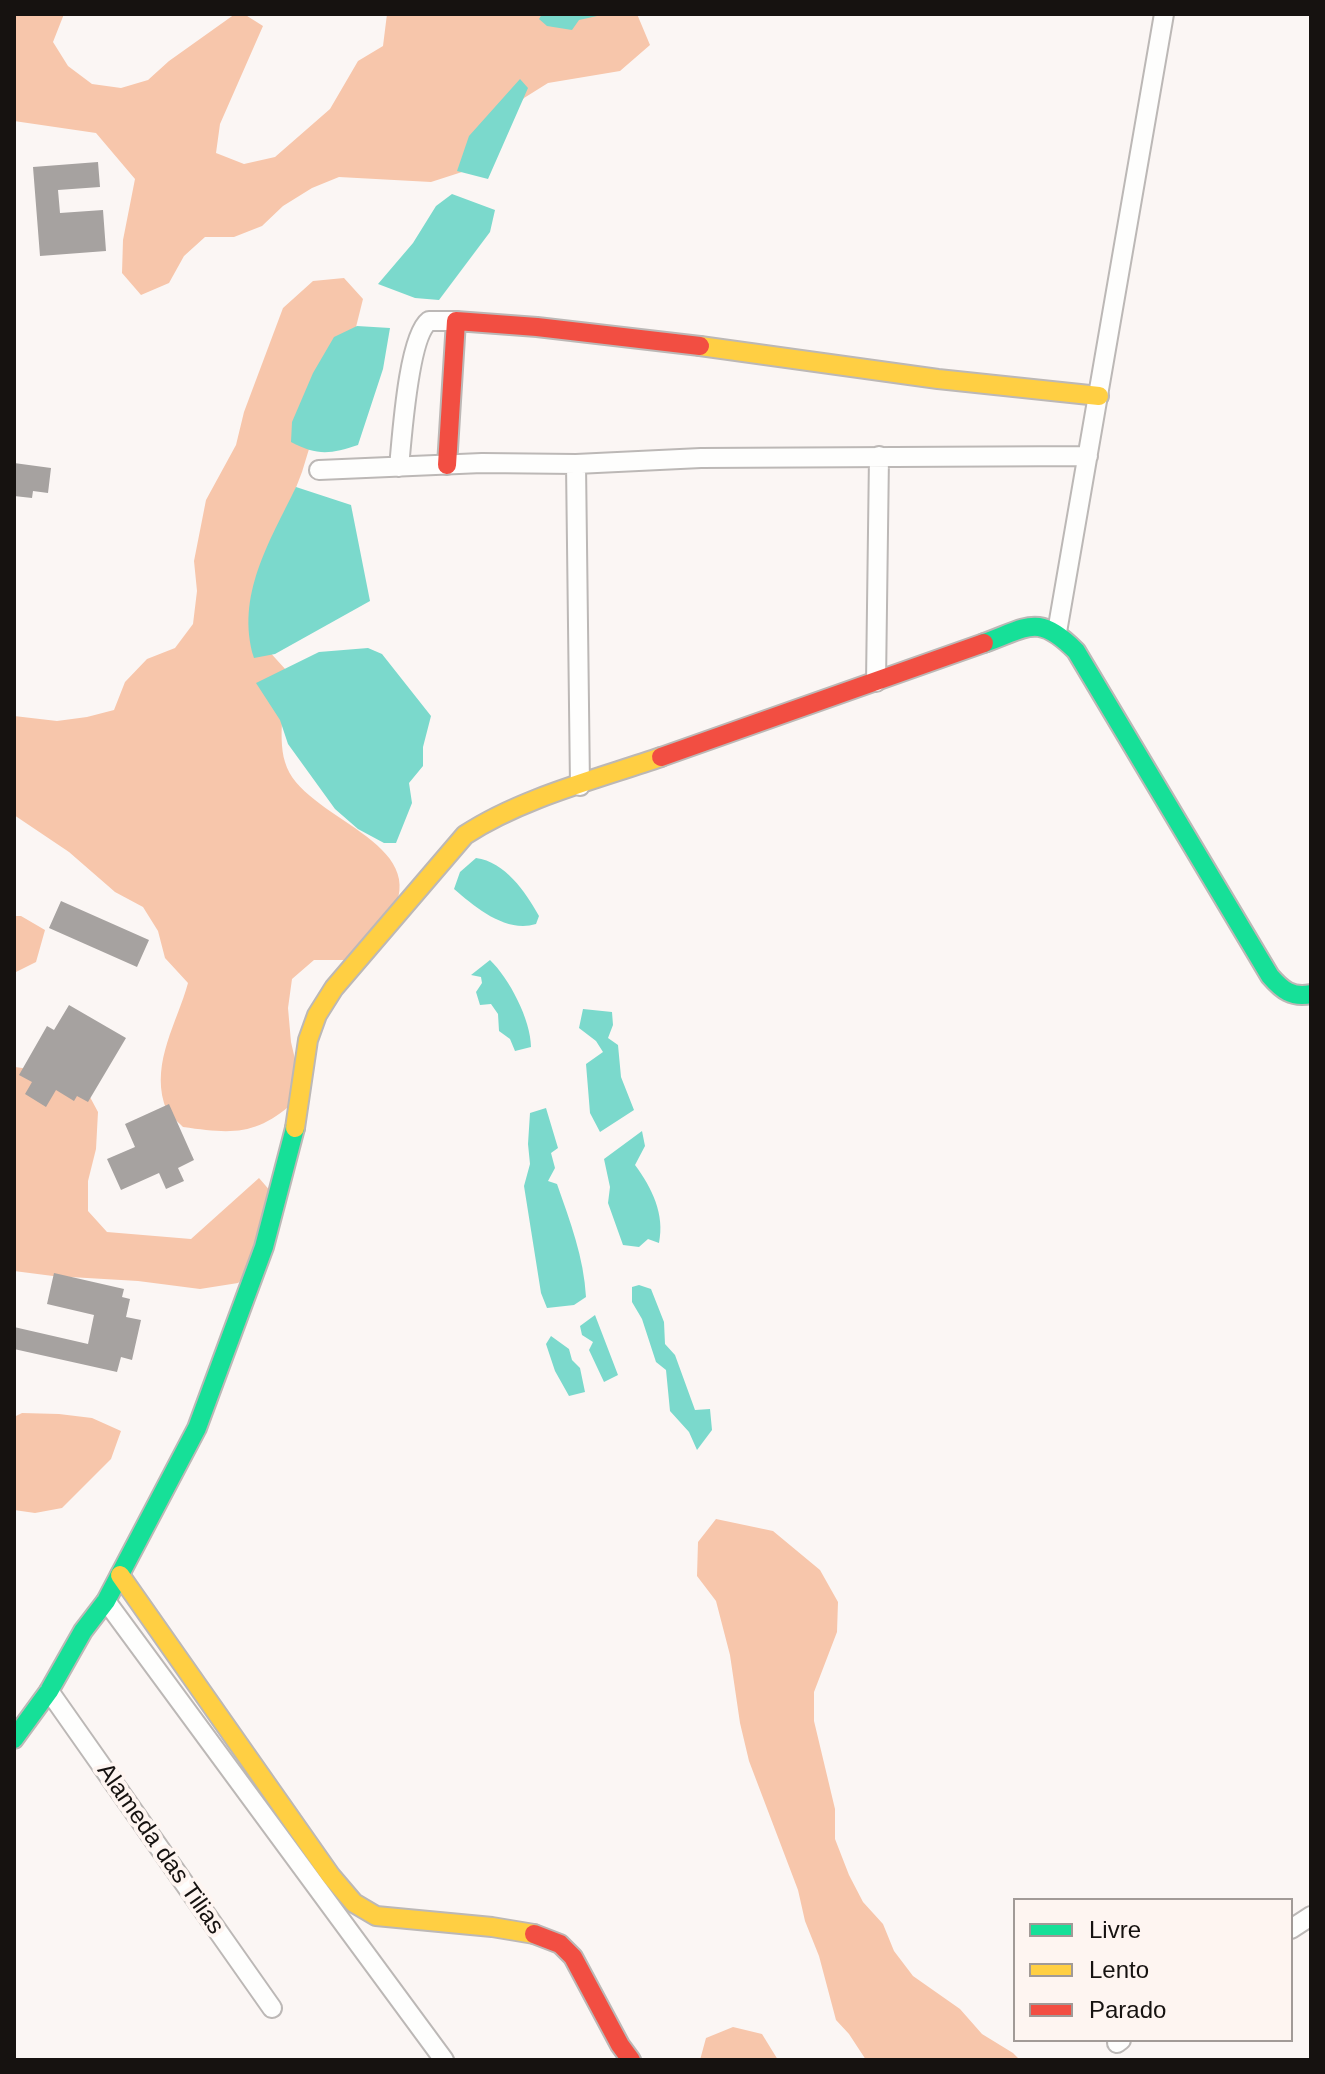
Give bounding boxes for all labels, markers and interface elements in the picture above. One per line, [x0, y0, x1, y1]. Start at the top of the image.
street label: Alameda das Tilias [90, 1758, 230, 1940]
legend [1013, 1898, 1293, 2042]
text: Livre [1089, 1916, 1141, 1943]
text: Lento [1089, 1956, 1149, 1983]
text: Parado [1089, 1996, 1166, 2023]

